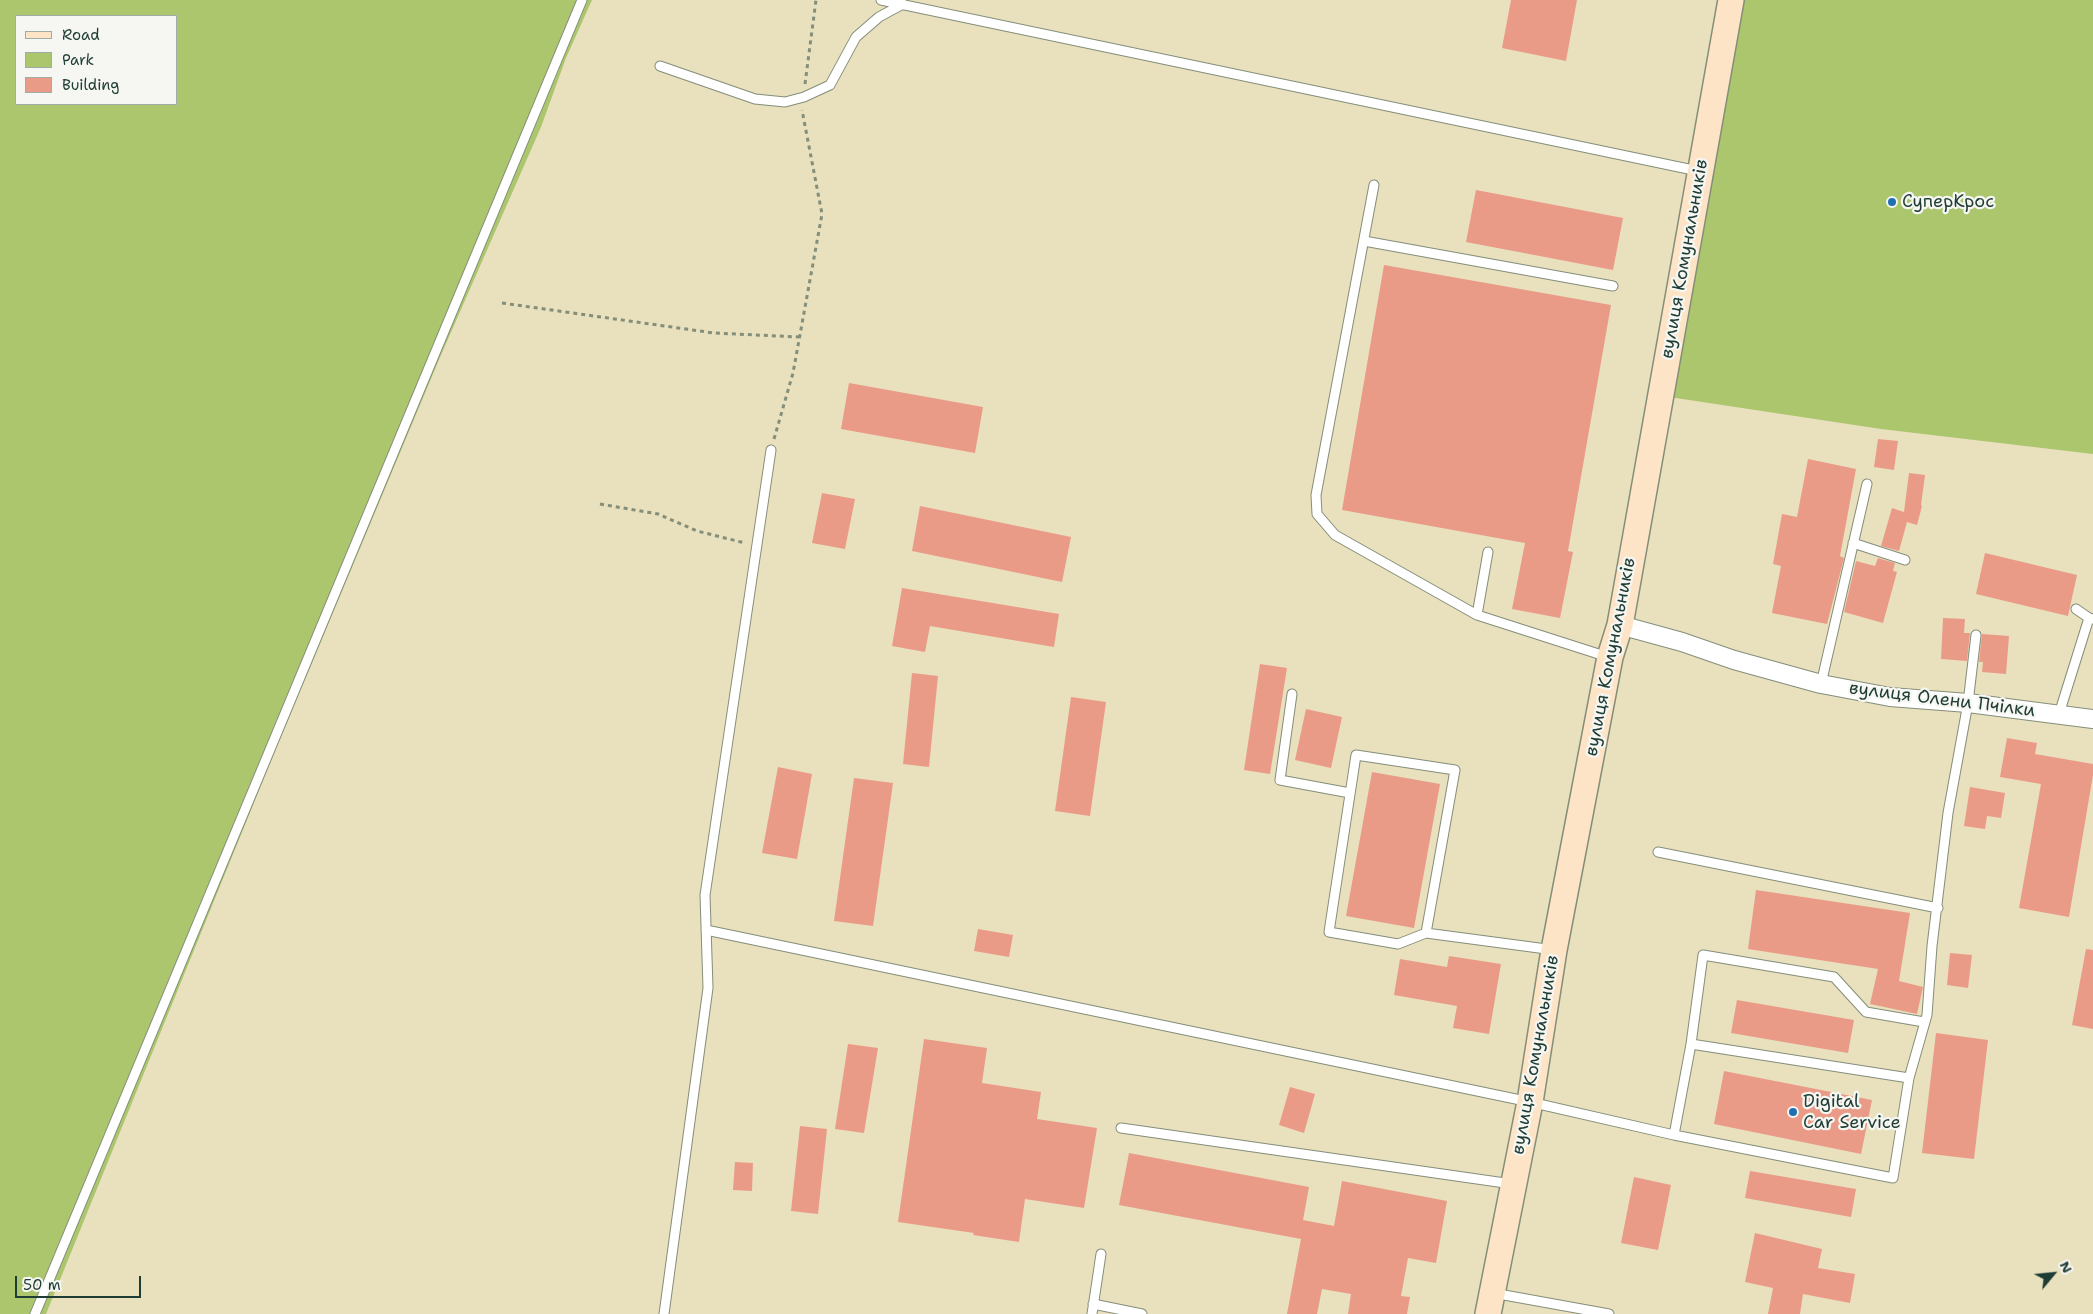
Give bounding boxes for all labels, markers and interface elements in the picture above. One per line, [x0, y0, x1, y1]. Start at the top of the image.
legend [15, 15, 178, 105]
text: Road [62, 25, 100, 45]
text: Park [62, 50, 94, 70]
text: Building [62, 75, 119, 95]
street label: вулиця Комунальників [1657, 158, 1713, 360]
place label: СуперКрос [1902, 191, 1994, 213]
marker: СуперКрос [1886, 196, 1898, 208]
street label: вулиця Комунальників [1581, 556, 1641, 758]
street label: вулиця Олени Пчілки [1848, 678, 2036, 722]
street label: вулиця Комунальників [1508, 954, 1564, 1156]
place label: Digital Car Service [1803, 1091, 1901, 1134]
marker: Digital Car Service [1787, 1106, 1799, 1118]
north arrow [2028, 1249, 2078, 1299]
text: N [2056, 1258, 2077, 1276]
scale bar [18, 1266, 144, 1298]
text: 50 m [23, 1275, 61, 1295]

